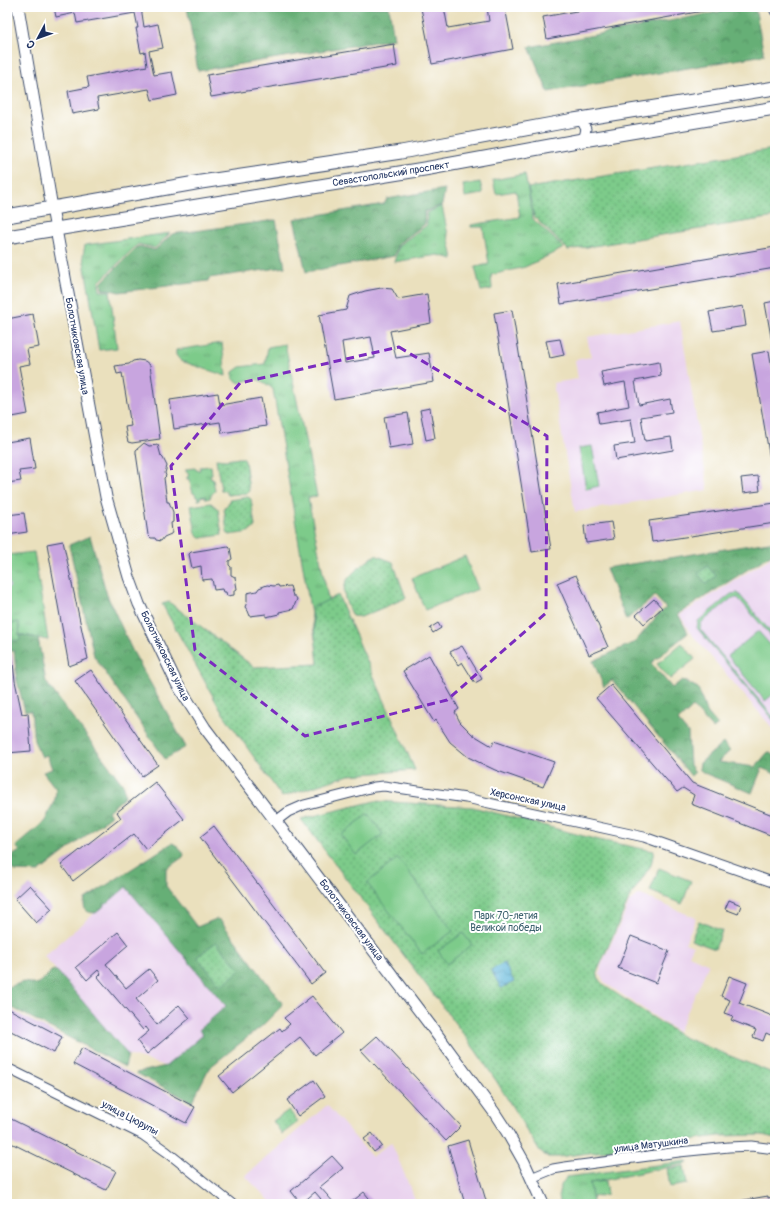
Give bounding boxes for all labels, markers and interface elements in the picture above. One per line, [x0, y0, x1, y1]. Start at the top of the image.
north arrow [18, 18, 58, 58]
text: С [24, 37, 38, 51]
street label: Севастопольский проспект [332, 159, 450, 189]
street label: Болотниковская улица [63, 296, 92, 396]
street label: Болотниковская улица [138, 609, 192, 703]
street label: Херсонская улица [489, 786, 567, 814]
street label: Болотниковская улица [317, 877, 386, 963]
park label: Парк 70-летия Великой победы [470, 910, 542, 934]
street label: улица Цюрупы [99, 1098, 160, 1138]
street label: улица Матушкина [612, 1134, 689, 1156]

